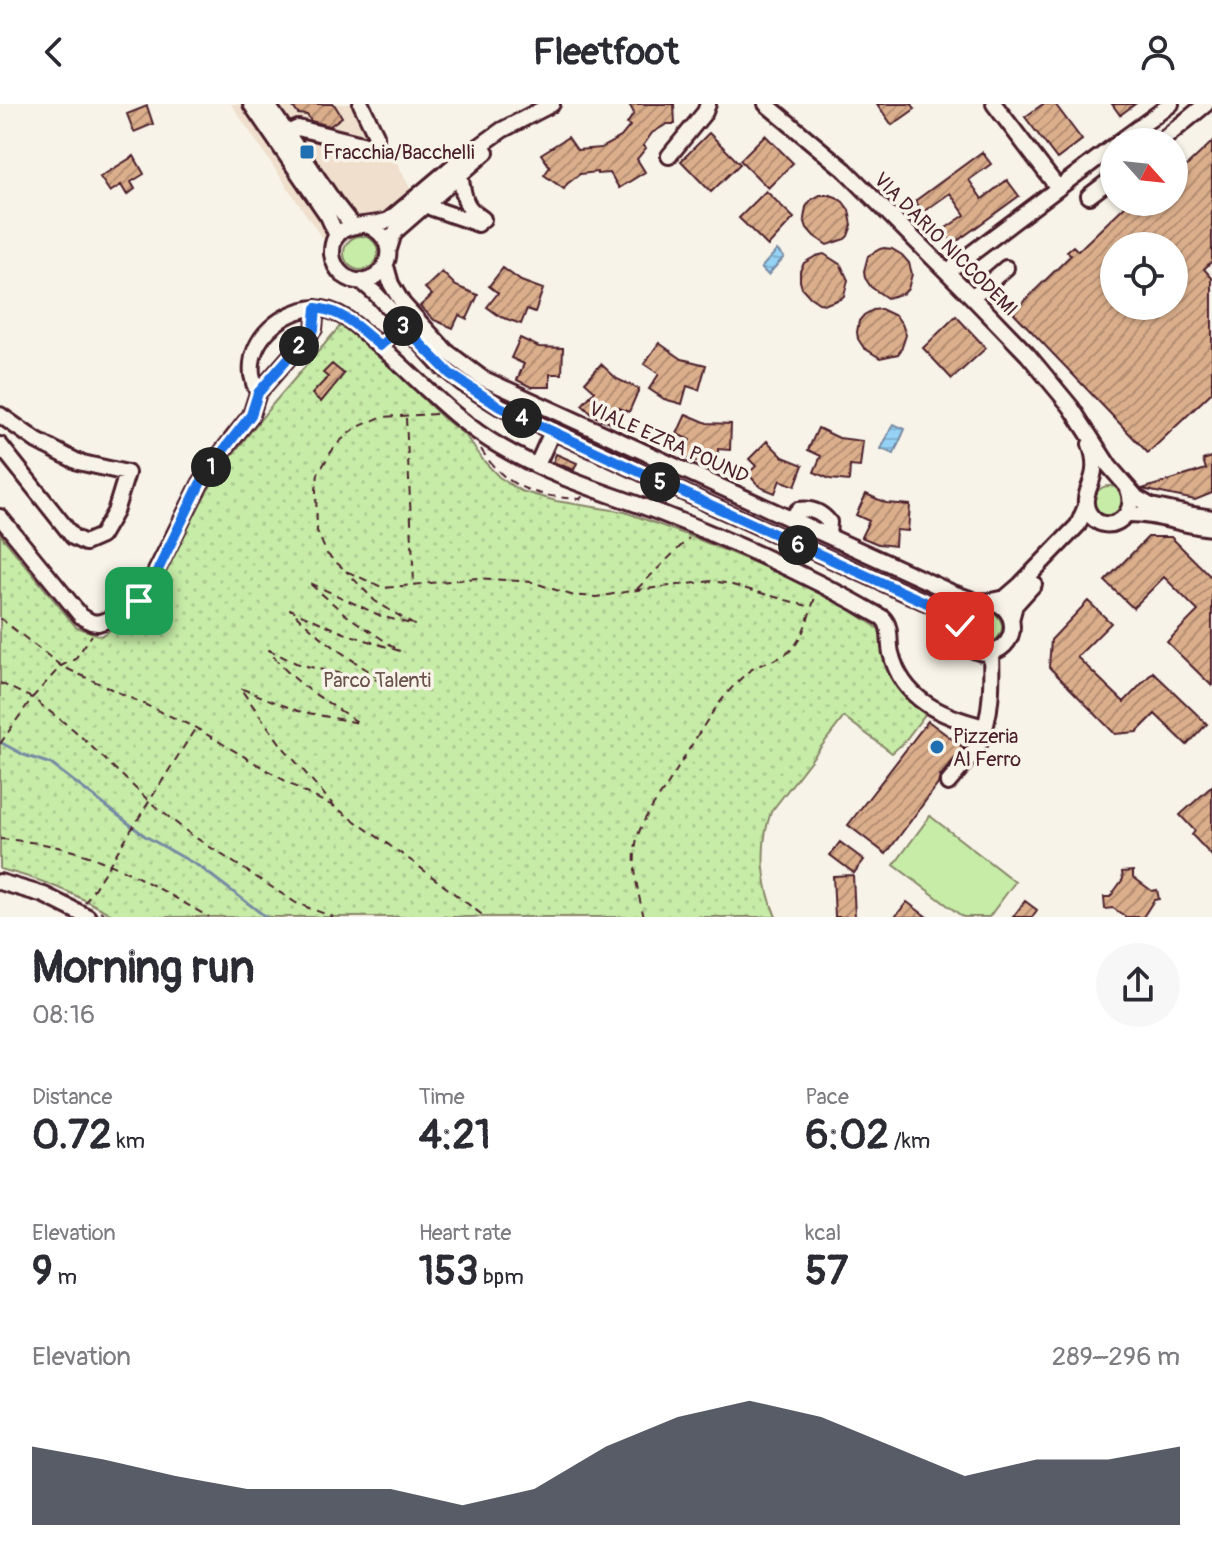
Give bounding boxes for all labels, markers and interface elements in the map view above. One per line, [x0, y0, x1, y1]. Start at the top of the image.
icon: back [32, 30, 76, 74]
text: Fleetfoot [533, 30, 679, 75]
icon: person [1136, 30, 1180, 74]
north arrow [1100, 128, 1188, 216]
map controls [1100, 128, 1188, 320]
place label: Fracchia/Bacchelli [323, 140, 475, 165]
marker: Fracchia/Bacchelli [298, 143, 316, 161]
street label: VIA DARIO NICCODEMI [868, 167, 1023, 322]
button: locate [1100, 232, 1188, 320]
pin: 3 [383, 306, 423, 346]
text: 3 [397, 312, 409, 340]
pin: 2 [279, 326, 319, 366]
text: 2 [293, 332, 305, 360]
street label: VIALE EZRA POUND [585, 396, 753, 489]
pin: 4 [502, 398, 542, 438]
text: 4 [516, 404, 528, 432]
pin: 1 [191, 447, 231, 487]
text: 1 [207, 453, 215, 481]
pin: 5 [640, 462, 680, 502]
text: 5 [654, 468, 666, 496]
pin: 6 [778, 525, 818, 565]
text: 6 [792, 531, 804, 559]
pin [105, 567, 173, 635]
icon: arrive [117, 579, 161, 623]
pin [926, 592, 994, 660]
icon: check [938, 604, 982, 648]
park label: Parco Talenti [323, 668, 431, 693]
place label: Pizzeria Al Ferro [953, 724, 1021, 772]
marker: Pizzeria Al Ferro [928, 738, 946, 756]
text: Morning run [32, 941, 255, 996]
button: share [1096, 943, 1180, 1027]
text: 08:16 [32, 999, 95, 1031]
text: Distance [32, 1083, 112, 1111]
text: Time [419, 1083, 465, 1111]
text: Pace [805, 1083, 849, 1111]
text: 0.72 [32, 1111, 112, 1160]
text: 4:21 [419, 1111, 491, 1160]
text: 6:02 [805, 1111, 889, 1160]
text: km [112, 1127, 145, 1155]
text: /km [889, 1127, 930, 1155]
text: Elevation [32, 1219, 116, 1247]
text: Heart rate [419, 1219, 511, 1247]
text: kcal [805, 1219, 841, 1247]
text: 9 [32, 1247, 53, 1296]
text: 153 [419, 1247, 478, 1296]
text: 57 [805, 1247, 848, 1296]
text: m [53, 1263, 77, 1291]
text: bpm [478, 1263, 524, 1291]
text: Elevation [32, 1341, 131, 1373]
text: 289–296 m [1052, 1341, 1180, 1373]

